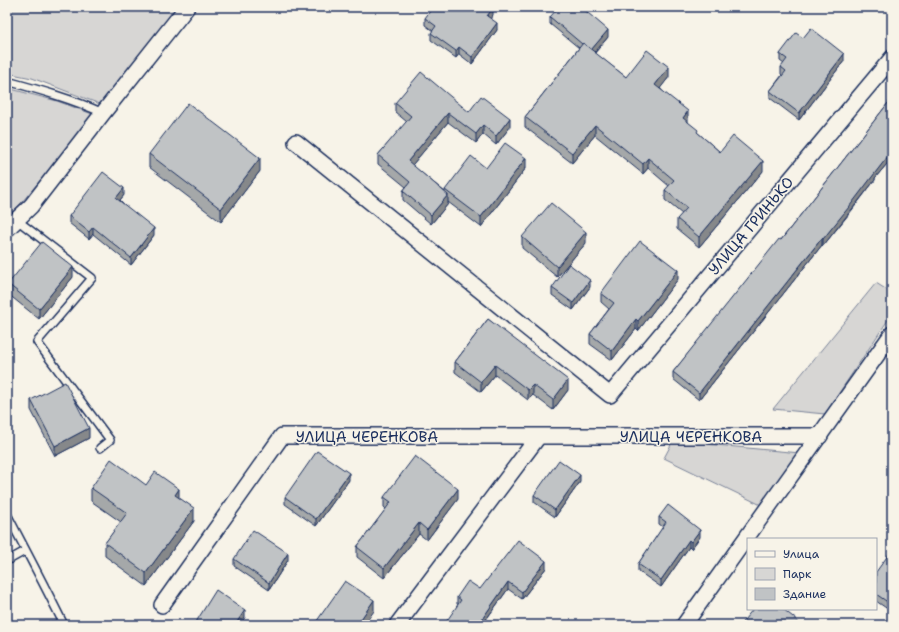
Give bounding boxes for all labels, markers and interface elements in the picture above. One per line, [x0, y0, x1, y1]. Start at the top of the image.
street label: УЛИЦА ГРИНЬКО [704, 173, 798, 279]
street label: УЛИЦА ЧЕРЕНКОВА [296, 427, 438, 447]
street label: УЛИЦА ЧЕРЕНКОВА [620, 427, 762, 447]
legend [747, 538, 877, 610]
text: Улица [783, 546, 820, 562]
text: Парк [783, 566, 812, 582]
text: Здание [783, 586, 827, 602]

